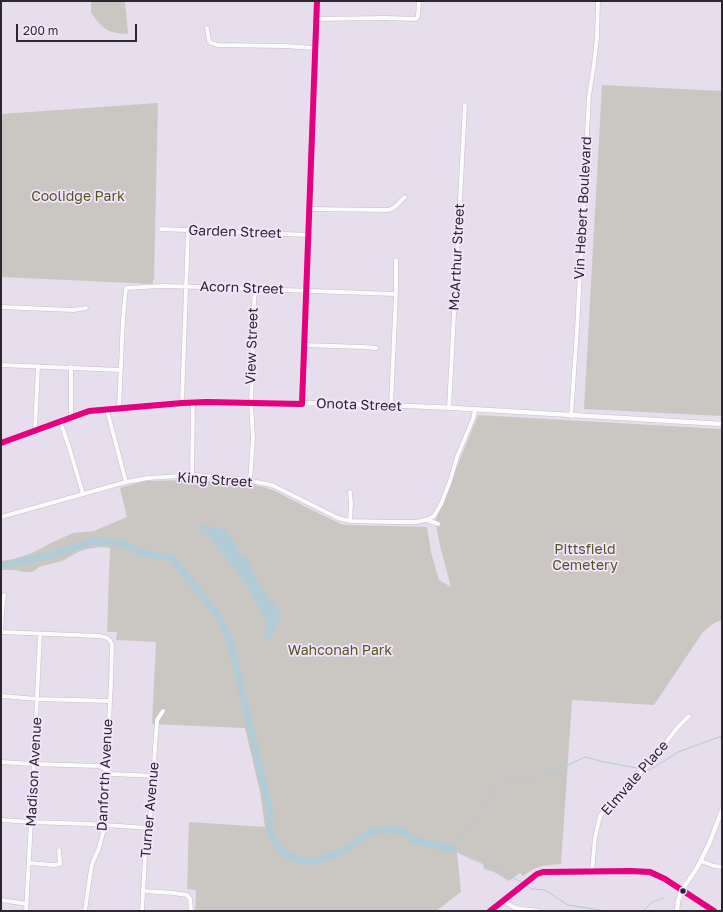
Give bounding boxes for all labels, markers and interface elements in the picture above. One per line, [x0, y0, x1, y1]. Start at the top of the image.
scale bar [18, 16, 139, 42]
text: 200 m [23, 23, 58, 38]
street label: Vin Hebert Boulevard [571, 136, 595, 280]
park label: Coolidge Park [31, 189, 125, 205]
street label: McArthur Street [446, 203, 468, 311]
street label: Garden Street [188, 222, 282, 242]
street label: Acorn Street [200, 278, 284, 298]
street label: View Street [242, 307, 262, 385]
street label: Onota Street [316, 395, 402, 415]
street label: King Street [177, 469, 253, 491]
park label: Pittsfield Cemetery [552, 542, 618, 574]
park label: Wahconah Park [288, 643, 392, 659]
street label: Madison Avenue [23, 717, 45, 827]
street label: Danforth Avenue [94, 718, 116, 832]
street label: Elmvale Place [598, 737, 672, 819]
street label: Turner Avenue [137, 761, 163, 859]
unlabelled marker [678, 886, 688, 896]

